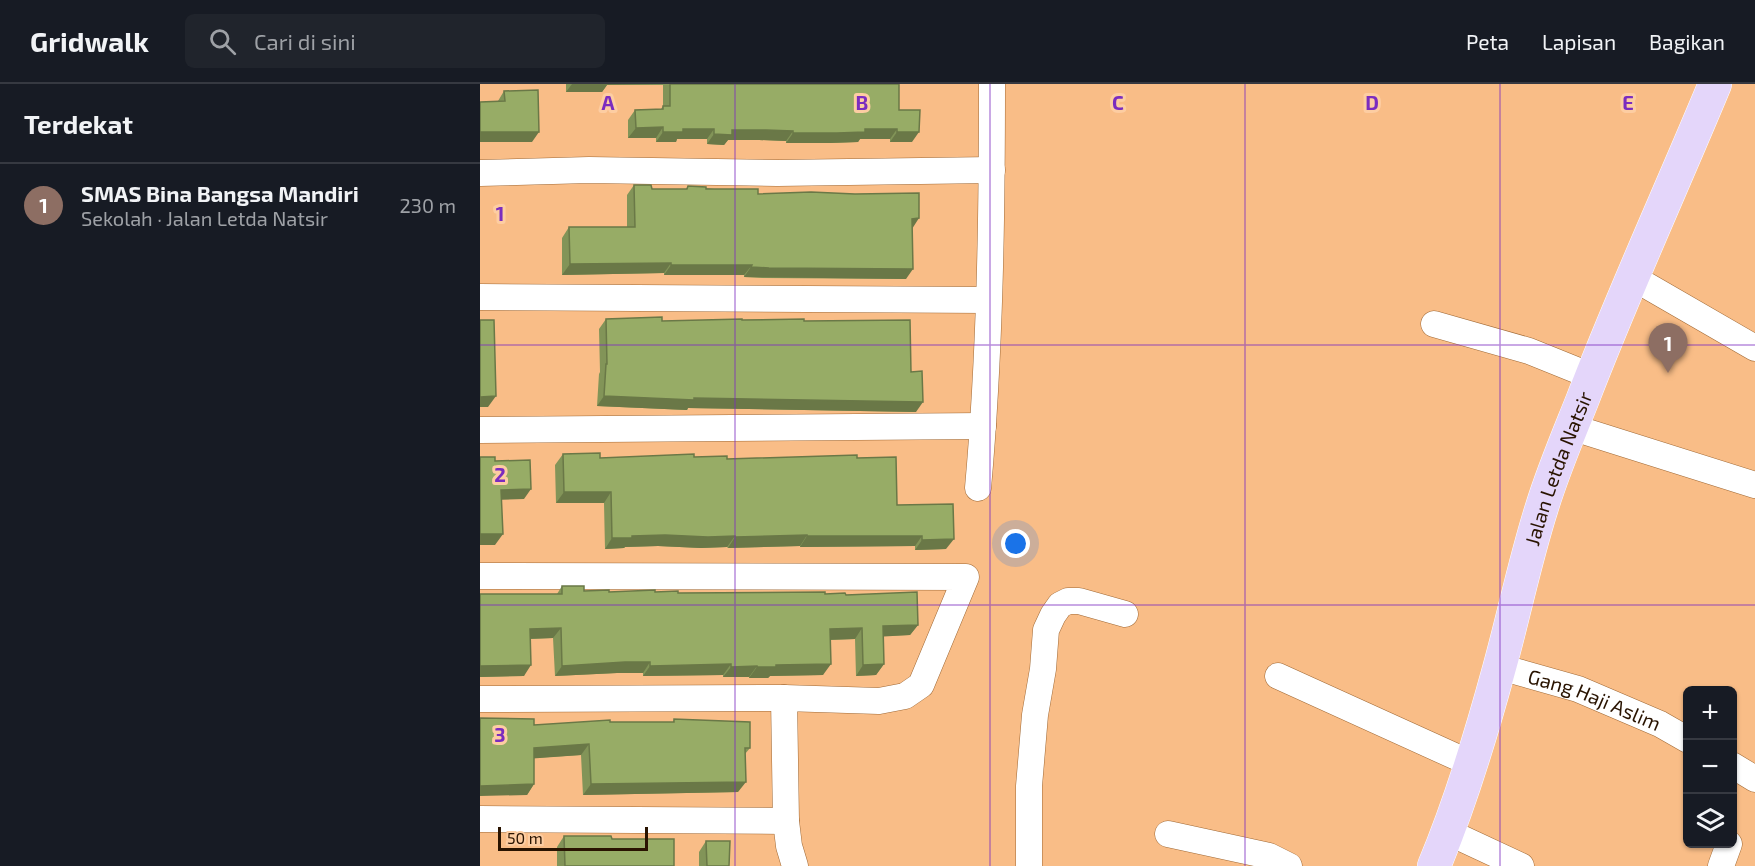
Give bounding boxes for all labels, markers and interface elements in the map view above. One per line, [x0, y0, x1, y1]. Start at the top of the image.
search box [185, 14, 605, 68]
text: Gridwalk [30, 24, 149, 58]
icon: search [206, 25, 239, 58]
text: Cari di sini [254, 28, 356, 54]
text: Peta [1466, 29, 1509, 54]
text: Lapisan [1542, 29, 1616, 54]
text: Bagikan [1649, 29, 1725, 54]
text: A [601, 90, 615, 114]
text: B [856, 90, 868, 114]
text: C [1112, 90, 1124, 114]
text: D [1365, 90, 1379, 114]
text: E [1622, 90, 1634, 114]
text: Terdekat [24, 108, 133, 139]
text: SMAS Bina Bangsa Mandiri [81, 180, 359, 206]
text: 1 [39, 193, 48, 217]
text: 230 m [400, 193, 456, 217]
text: 1 [496, 201, 504, 225]
text: Sekolah · Jalan Letda Natsir [81, 206, 328, 230]
pin: 1 [1648, 324, 1688, 373]
street label: Jalan Letda Natsir [1519, 388, 1597, 548]
text: 2 [494, 462, 506, 486]
your location [1001, 529, 1030, 558]
street label: Gang Haji Aslim [1526, 664, 1665, 735]
map controls [1683, 686, 1737, 848]
button: + [1683, 686, 1737, 740]
text: 3 [494, 722, 506, 746]
button: − [1683, 740, 1737, 794]
button: layers [1683, 794, 1737, 848]
scale bar [498, 824, 648, 852]
text: 50 m [507, 828, 543, 847]

